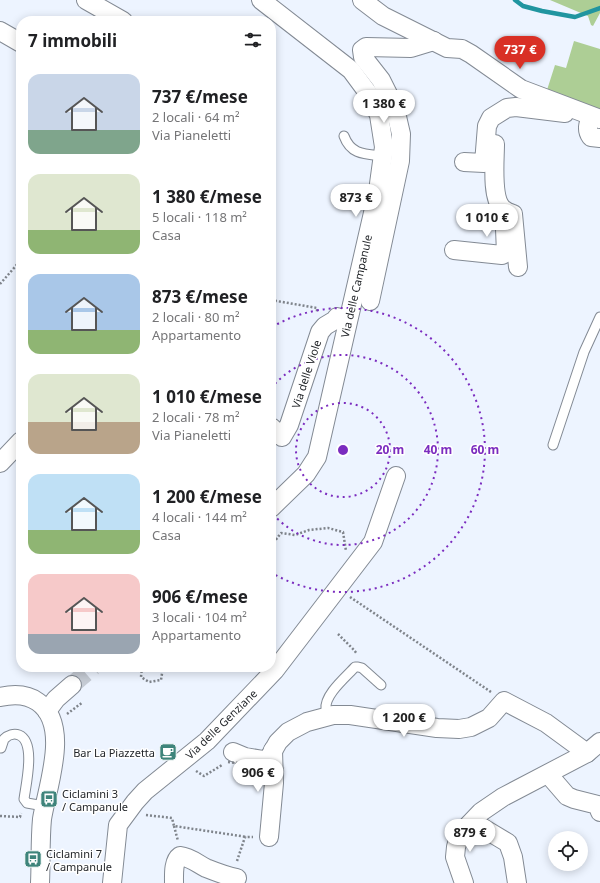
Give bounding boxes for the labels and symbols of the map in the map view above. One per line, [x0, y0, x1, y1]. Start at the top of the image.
pin: 737 € [492, 36, 548, 70]
pin: 1 380 € [347, 90, 421, 124]
pin: 873 € [328, 184, 384, 218]
pin: 1 010 € [450, 204, 524, 238]
street label: Via delle Campanule [337, 233, 375, 339]
street label: Via delle Viole [288, 338, 324, 410]
text: 20 m [376, 441, 404, 458]
text: 40 m [424, 441, 452, 458]
text: 60 m [471, 441, 499, 458]
centre of rings [336, 443, 350, 457]
street label: Via delle Genziane [182, 686, 260, 762]
pin: 1 200 € [367, 704, 441, 738]
cafe icon: Bar La Piazzetta [158, 742, 178, 762]
place label: Bar La Piazzetta [73, 745, 155, 760]
pin: 906 € [230, 759, 286, 793]
place label: Ciclamini 3 / Campanule [62, 786, 128, 814]
bus stop icon: Ciclamini 3 / Campanule [39, 789, 59, 809]
pin: 879 € [442, 819, 498, 853]
place label: Ciclamini 7 / Campanule [46, 846, 112, 874]
bus stop icon: Ciclamini 7 / Campanule [23, 849, 43, 869]

